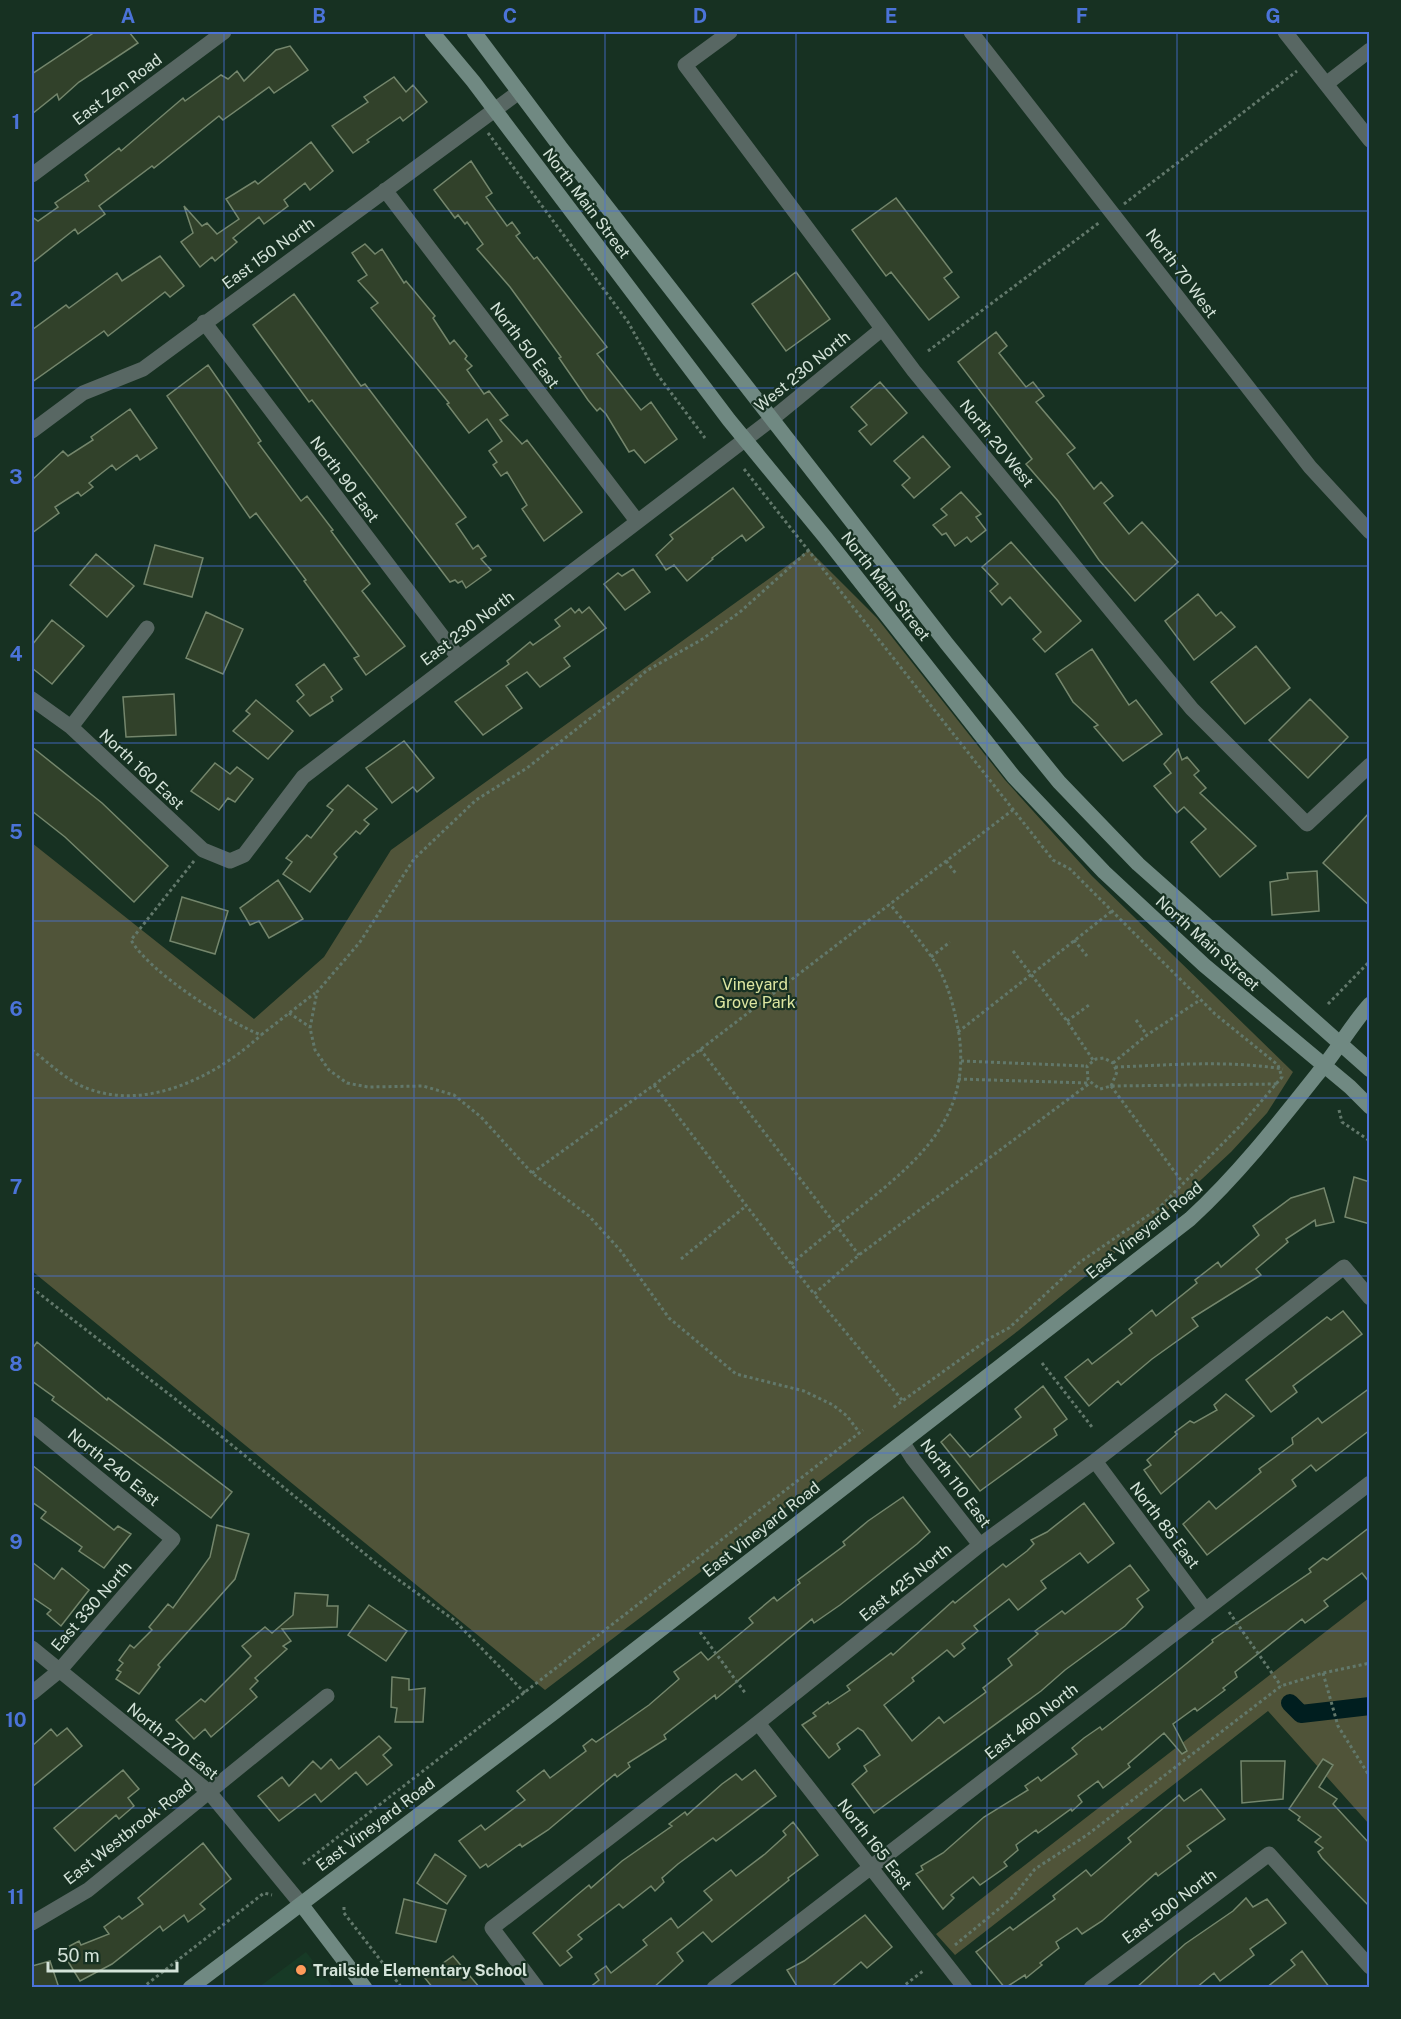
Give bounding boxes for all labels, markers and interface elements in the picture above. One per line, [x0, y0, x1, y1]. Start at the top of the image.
text: A [121, 4, 135, 28]
text: B [312, 4, 326, 28]
text: C [503, 4, 517, 28]
text: D [693, 4, 707, 28]
text: E [885, 4, 897, 28]
text: F [1076, 4, 1088, 28]
text: G [1265, 4, 1281, 28]
street label: East Zen Road [69, 50, 166, 129]
text: 1 [12, 110, 20, 134]
street label: North Main Street [539, 144, 634, 262]
street label: East 150 North [218, 214, 318, 293]
street label: North 70 West [1142, 225, 1221, 322]
text: 2 [10, 287, 22, 311]
street label: North 50 East [486, 298, 563, 392]
street label: West 230 North [751, 327, 854, 416]
street label: North 20 West [956, 396, 1038, 491]
street label: North 90 East [306, 433, 383, 526]
text: 3 [9, 465, 23, 489]
street label: North Main Street [837, 528, 934, 645]
street label: East 230 North [417, 587, 518, 670]
text: 4 [9, 642, 23, 666]
street label: North 160 East [95, 725, 188, 814]
text: 5 [9, 820, 23, 844]
street label: North Main Street [1152, 892, 1264, 995]
park label: Vineyard Grove Park [714, 975, 796, 1012]
text: 6 [9, 997, 23, 1021]
text: 7 [10, 1175, 22, 1199]
street label: East Vineyard Road [1082, 1178, 1206, 1283]
text: 8 [9, 1352, 23, 1376]
street label: North 240 East [64, 1425, 163, 1510]
street label: North 110 East [916, 1435, 995, 1531]
street label: East Vineyard Road [699, 1478, 824, 1581]
street label: North 85 East [1126, 1478, 1203, 1572]
text: 9 [9, 1530, 23, 1554]
street label: East 425 North [855, 1540, 955, 1625]
street label: East 330 North [47, 1558, 136, 1655]
street label: East 460 North [981, 1679, 1082, 1764]
street label: North 270 East [123, 1699, 222, 1784]
text: 10 [5, 1708, 27, 1732]
street label: East Vineyard Road [312, 1774, 438, 1875]
street label: East Westbrook Road [60, 1776, 197, 1889]
street label: North 165 East [833, 1795, 916, 1893]
street label: East 500 North [1119, 1865, 1220, 1948]
text: 11 [7, 1885, 25, 1909]
scale bar [48, 1935, 177, 1973]
text: 50 m [57, 1945, 100, 1966]
place label: Trailside Elementary School [313, 1961, 527, 1980]
marker: Trailside Elementary School [294, 1963, 308, 1977]

